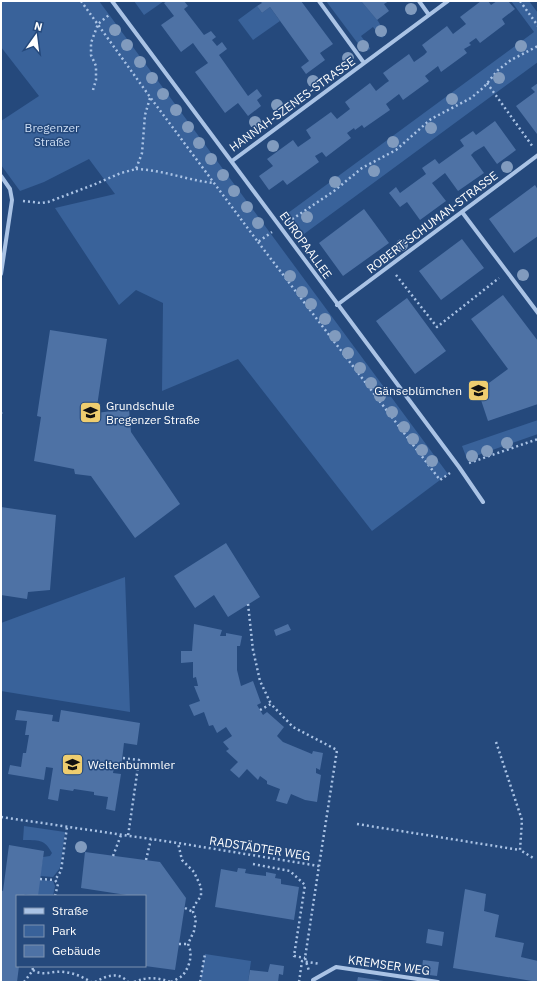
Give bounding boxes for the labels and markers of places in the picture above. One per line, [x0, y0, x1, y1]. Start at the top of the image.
school or university icon: Gänseblümchen [465, 377, 491, 403]
place label: Gänseblümchen [374, 383, 462, 398]
place label: Grundschule Bregenzer Straße [106, 398, 200, 427]
school or university icon: Grundschule Bregenzer Straße [77, 399, 103, 425]
school or university icon: Weltenbummler [59, 751, 85, 777]
place label: Weltenbummler [88, 757, 175, 772]

